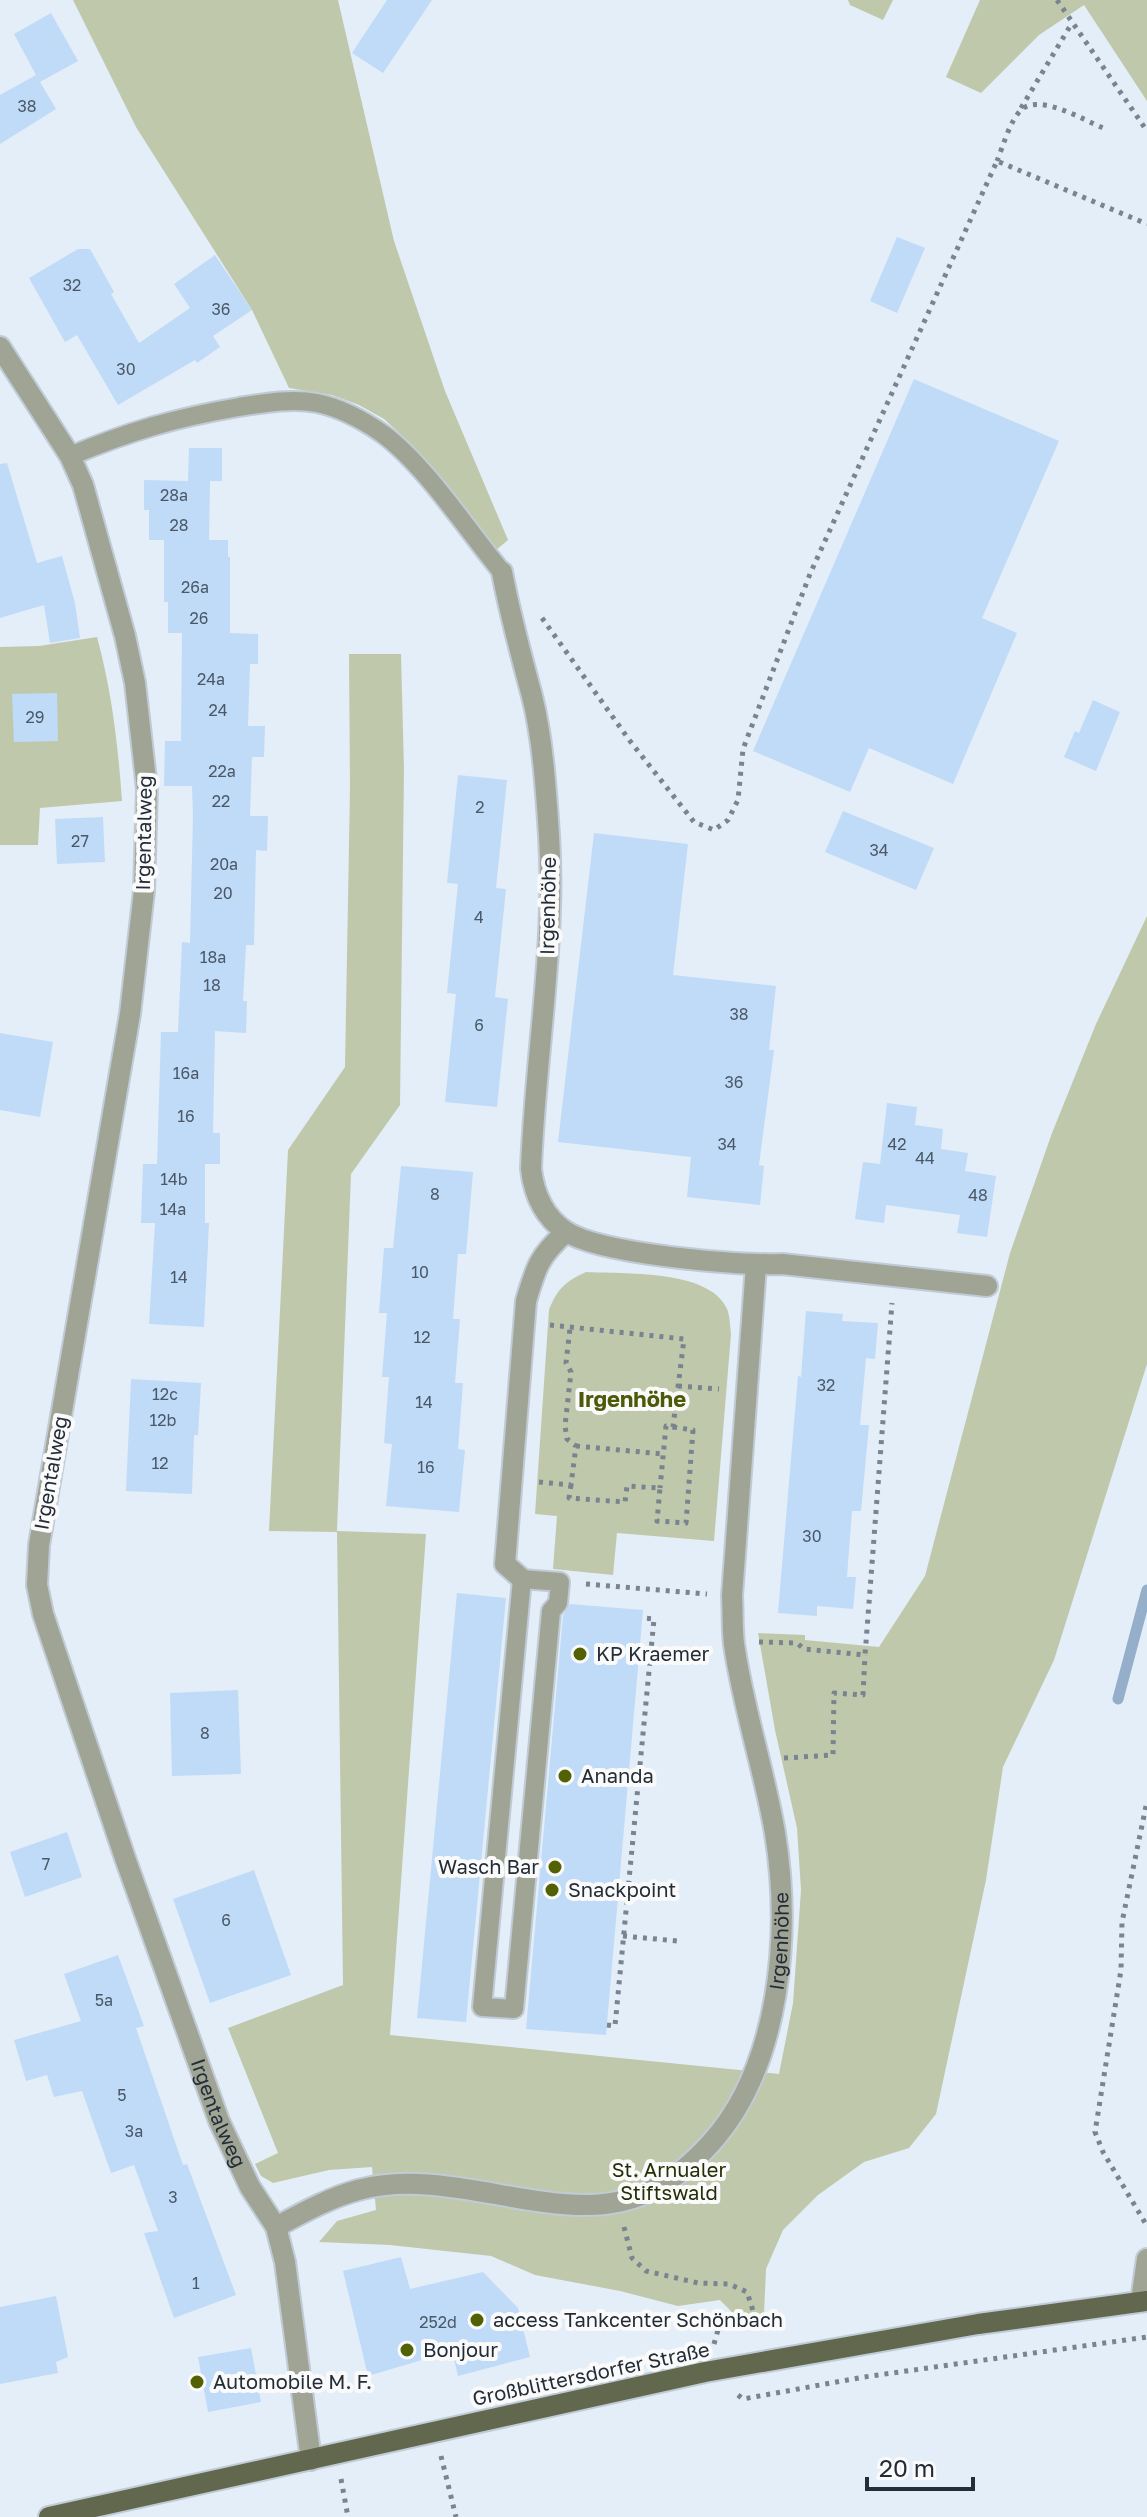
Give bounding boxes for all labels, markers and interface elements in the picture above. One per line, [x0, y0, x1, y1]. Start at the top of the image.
house number: 38 [17, 96, 37, 116]
house number: 32 [63, 275, 81, 295]
house number: 36 [211, 299, 231, 319]
house number: 30 [116, 359, 136, 379]
house number: 28a [160, 485, 188, 505]
house number: 28 [169, 515, 189, 535]
house number: 26a [181, 577, 209, 597]
house number: 26 [190, 608, 208, 628]
house number: 24a [197, 669, 225, 689]
house number: 24 [208, 700, 228, 720]
house number: 29 [26, 707, 44, 727]
house number: 22a [208, 761, 236, 781]
street label: Irgentalweg [130, 775, 156, 891]
house number: 22 [212, 791, 230, 811]
house number: 2 [475, 797, 485, 817]
house number: 27 [71, 831, 89, 851]
house number: 34 [869, 840, 889, 860]
house number: 20a [210, 854, 238, 874]
street label: Irgenhöhe [534, 857, 560, 955]
house number: 20 [213, 883, 233, 903]
house number: 4 [474, 907, 484, 927]
house number: 18a [200, 947, 226, 967]
house number: 18 [203, 975, 221, 995]
house number: 38 [729, 1004, 749, 1024]
house number: 6 [474, 1015, 484, 1035]
house number: 16a [173, 1063, 199, 1083]
house number: 36 [724, 1072, 744, 1092]
house number: 16 [177, 1106, 195, 1126]
house number: 34 [717, 1134, 737, 1154]
house number: 42 [887, 1134, 907, 1154]
house number: 44 [915, 1148, 935, 1168]
house number: 14b [160, 1169, 188, 1189]
house number: 8 [430, 1184, 440, 1204]
house number: 48 [968, 1185, 988, 1205]
house number: 14a [160, 1199, 186, 1219]
house number: 10 [411, 1262, 429, 1282]
house number: 14 [170, 1267, 188, 1287]
house number: 12 [413, 1327, 431, 1347]
house number: 32 [817, 1375, 835, 1395]
house number: 12c [152, 1384, 178, 1404]
district label: Irgenhöhe [578, 1385, 686, 1412]
house number: 14 [415, 1392, 433, 1412]
house number: 12b [150, 1410, 177, 1430]
street label: Irgentalweg [28, 1414, 72, 1532]
house number: 12 [151, 1453, 169, 1473]
house number: 16 [417, 1457, 435, 1477]
house number: 30 [802, 1526, 822, 1546]
place label: KP Kraemer [596, 1641, 709, 1665]
marker: KP Kraemer [571, 1645, 589, 1663]
house number: 8 [200, 1723, 210, 1743]
place label: Ananda [581, 1763, 654, 1787]
marker: Ananda [556, 1767, 574, 1785]
house number: 7 [42, 1854, 50, 1874]
place label: Wasch Bar [438, 1854, 539, 1878]
marker: Wasch Bar [546, 1858, 564, 1876]
place label: Snackpoint [568, 1877, 676, 1901]
marker: Snackpoint [543, 1881, 561, 1899]
street label: Irgenhöhe [763, 1892, 793, 1992]
house number: 6 [221, 1910, 231, 1930]
house number: 5a [95, 1990, 113, 2010]
street label: Irgentalweg [187, 2055, 252, 2171]
house number: 5 [117, 2085, 127, 2105]
house number: 3a [125, 2121, 143, 2141]
park label: St. Arnualer Stiftswald [612, 2157, 726, 2204]
house number: 3 [168, 2187, 178, 2207]
house number: 1 [192, 2273, 200, 2293]
place label: access Tankcenter Schönbach [493, 2307, 783, 2331]
marker: access Tankcenter Schönbach [468, 2311, 486, 2329]
house number: 252d [419, 2312, 457, 2332]
street label: Großblittersdorfer Straße [470, 2336, 711, 2410]
place label: Bonjour [423, 2337, 498, 2361]
marker: Bonjour [398, 2341, 416, 2359]
place label: Automobile M. F. [213, 2369, 372, 2393]
marker: Automobile M. F. [188, 2373, 206, 2391]
scale bar [867, 2441, 973, 2491]
text: 20 m [879, 2453, 935, 2482]

